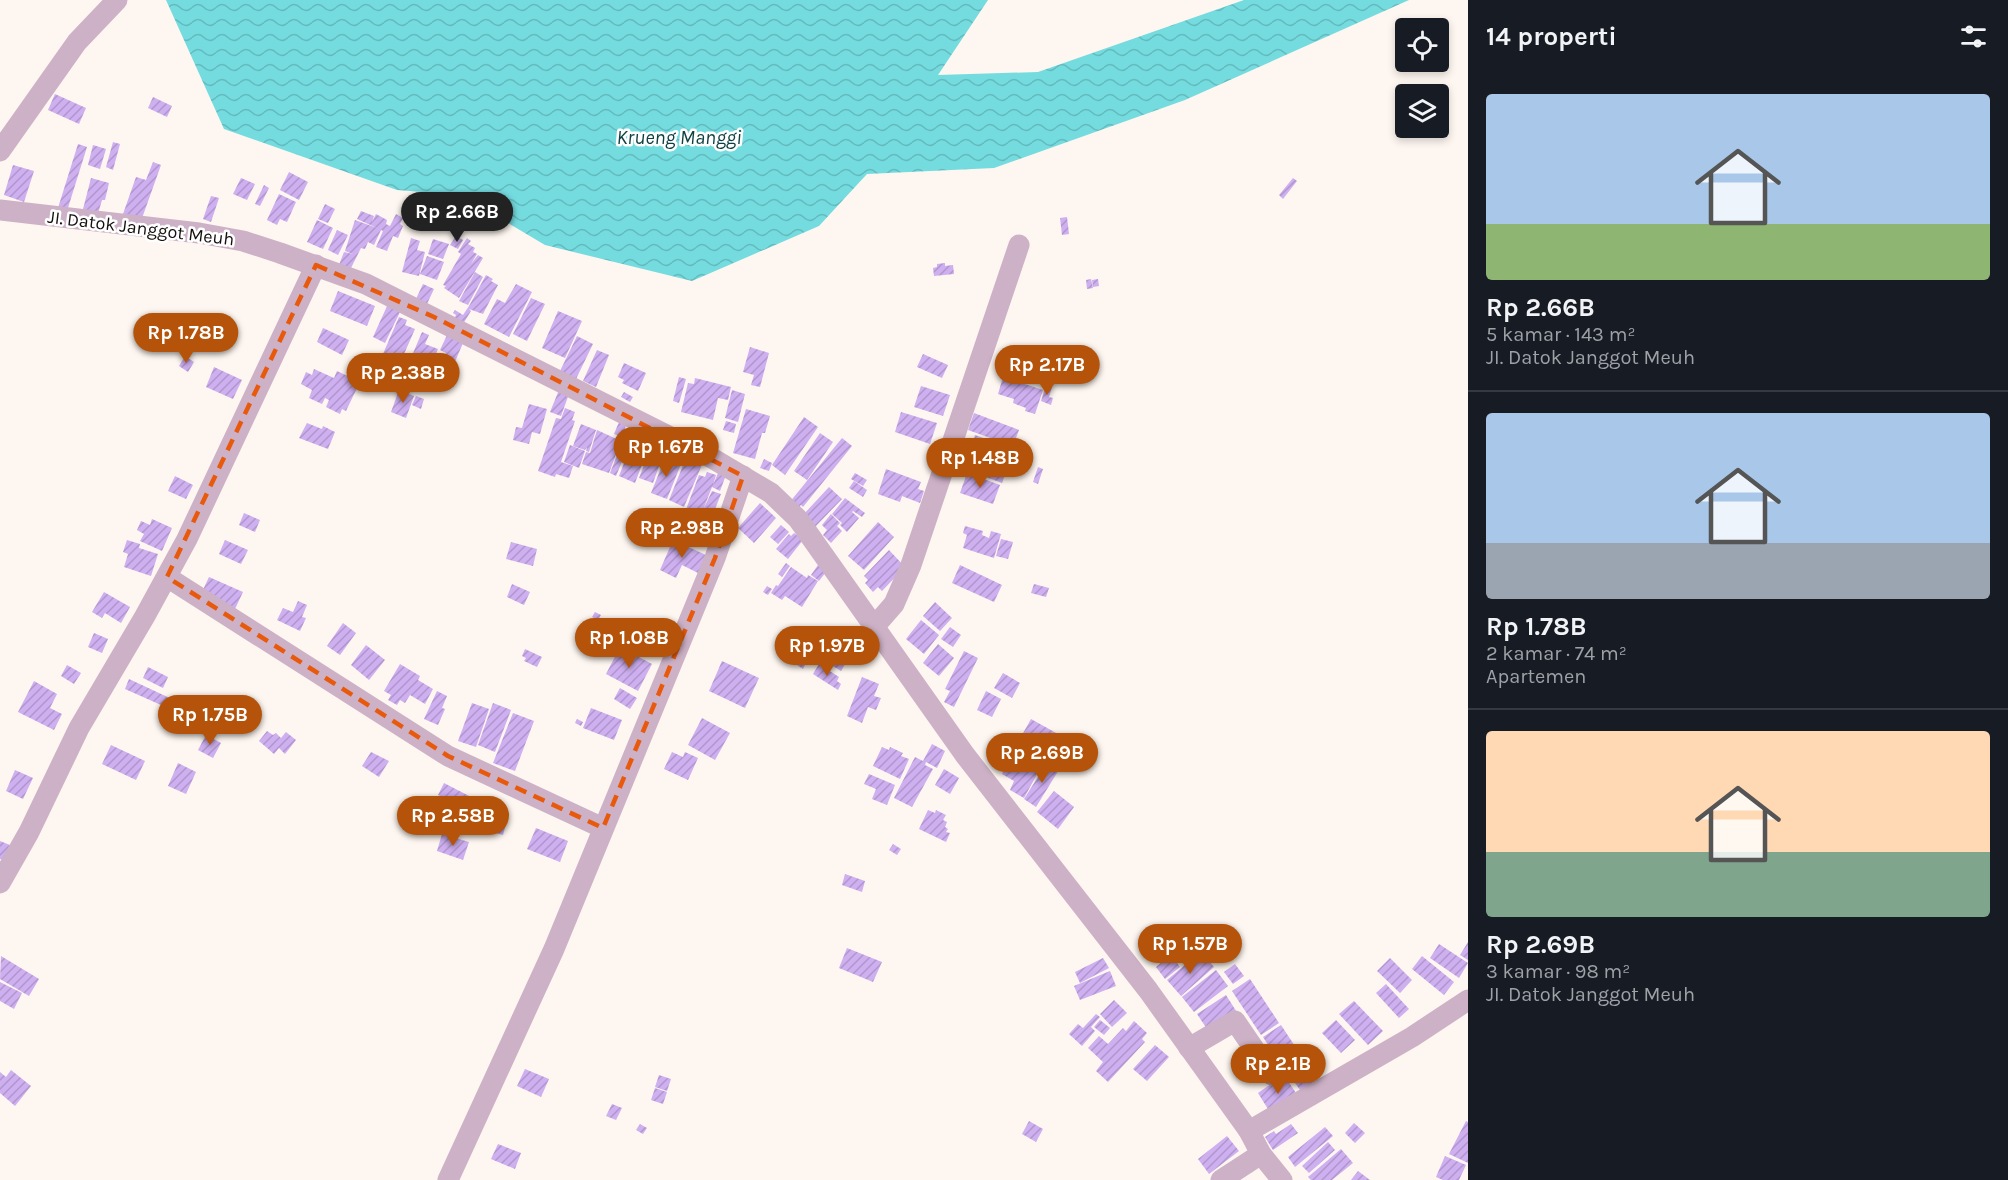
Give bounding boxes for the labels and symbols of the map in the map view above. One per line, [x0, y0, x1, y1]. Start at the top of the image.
water label: Krueng Manggi [616, 126, 742, 149]
pin: Rp 2.66B [395, 192, 519, 243]
street label: JI. Datok Janggot Meuh [46, 206, 236, 250]
pin: Rp 1.78B [124, 313, 248, 364]
pin: Rp 2.17B [985, 345, 1109, 396]
pin: Rp 2.38B [341, 353, 465, 404]
pin: Rp 1.67B [604, 427, 728, 478]
pin: Rp 1.48B [918, 438, 1042, 489]
pin: Rp 2.98B [620, 508, 744, 559]
pin: Rp 1.08B [567, 618, 691, 669]
pin: Rp 1.97B [765, 626, 889, 677]
pin: Rp 1.75B [148, 695, 272, 746]
pin: Rp 2.69B [980, 733, 1104, 784]
pin: Rp 2.58B [391, 796, 515, 847]
pin: Rp 1.57B [1128, 924, 1252, 975]
pin: Rp 2.1B [1223, 1044, 1333, 1095]

